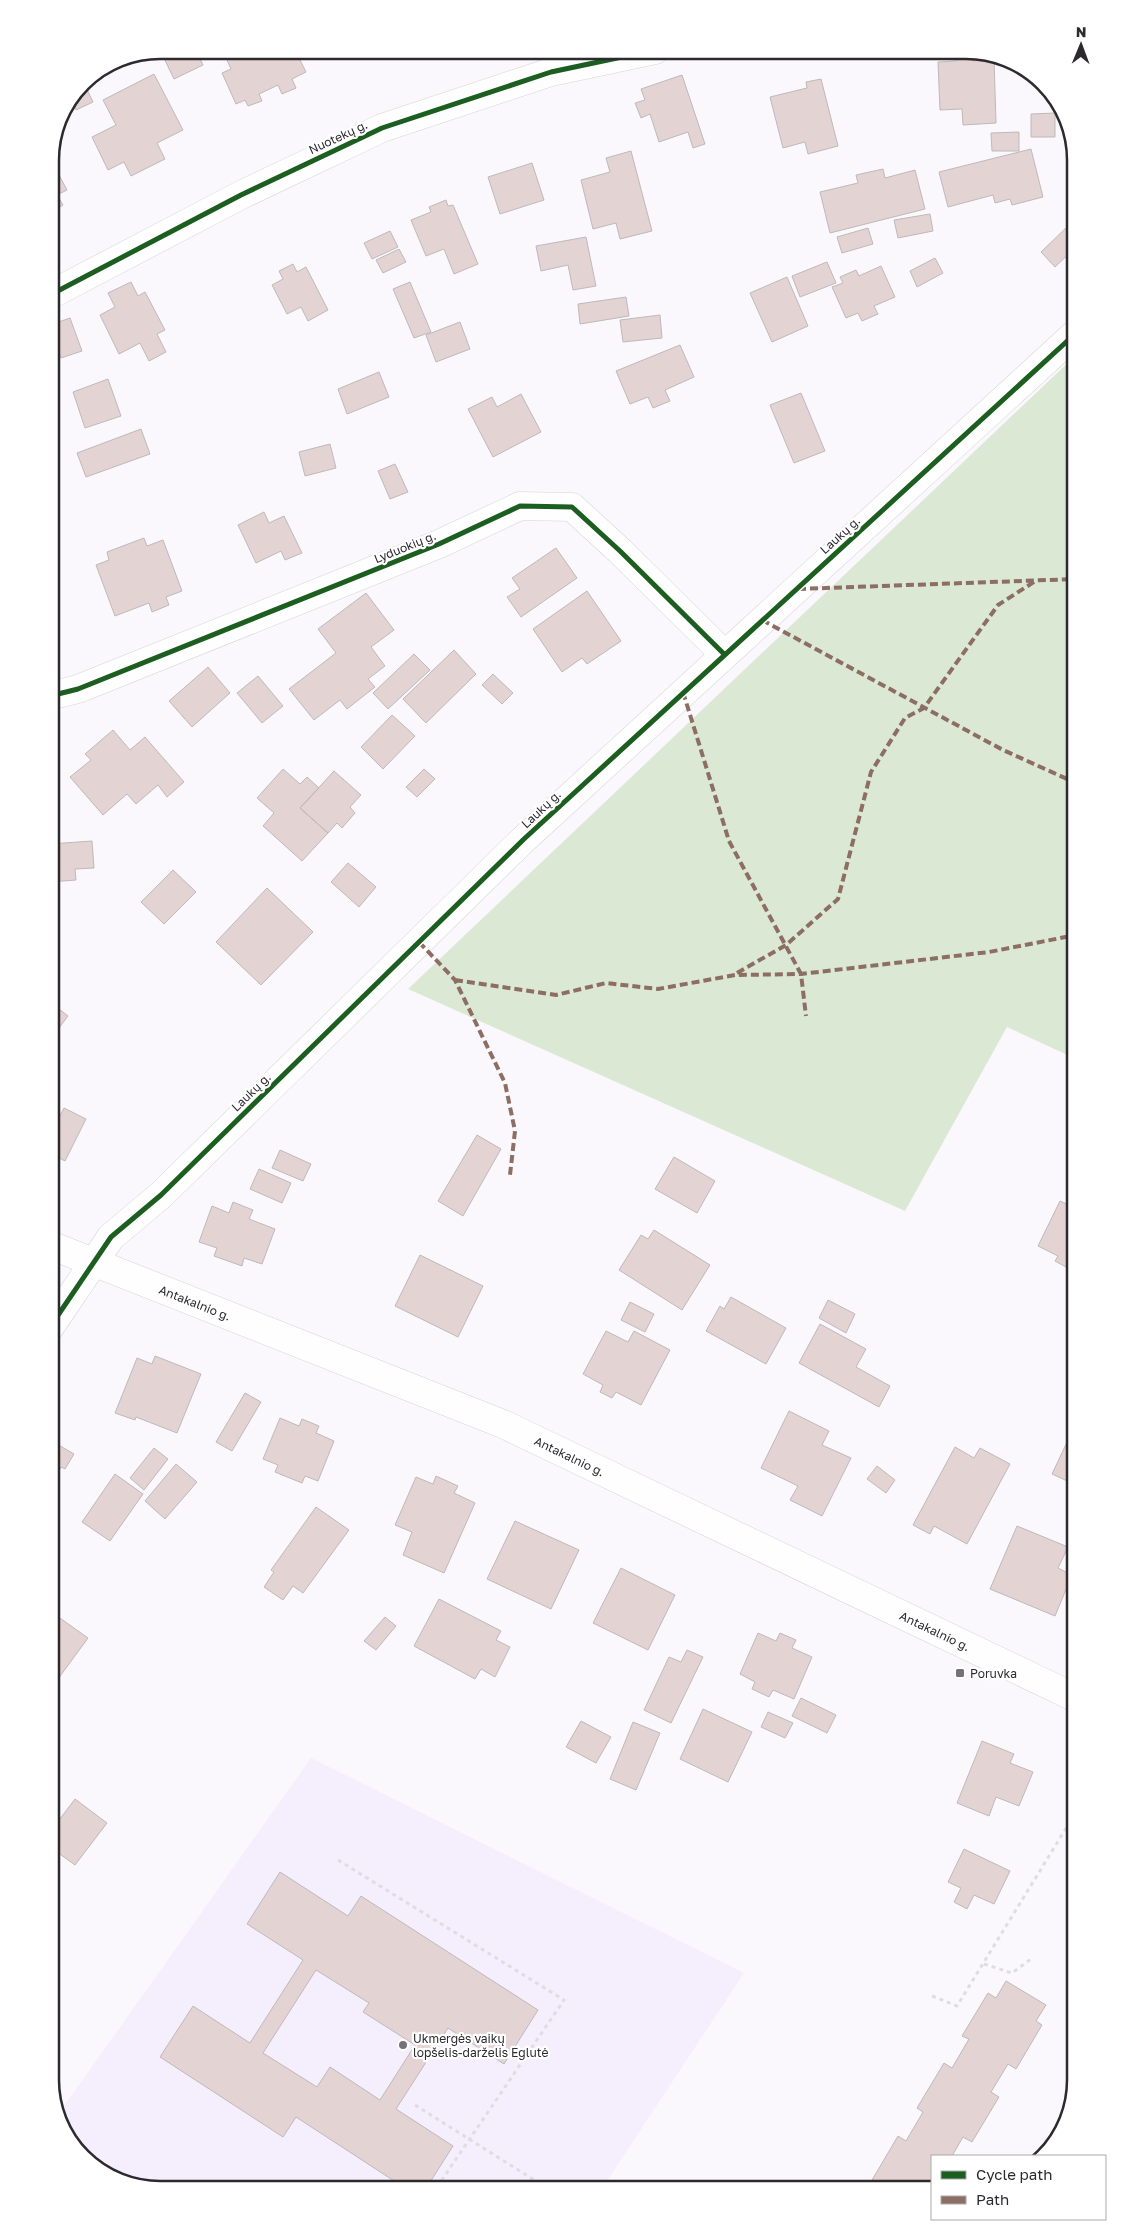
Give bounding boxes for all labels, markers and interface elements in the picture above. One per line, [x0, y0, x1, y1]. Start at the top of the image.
north arrow [1056, 20, 1106, 70]
text: N [1076, 23, 1087, 40]
street label: Nuotekų g. [306, 117, 370, 157]
street label: Laukų g. [817, 513, 863, 557]
street label: Lyduokių g. [372, 528, 438, 566]
street label: Laukų g. [518, 787, 564, 831]
street label: Laukų g. [228, 1070, 274, 1114]
street label: Antakalnio g. [157, 1281, 233, 1323]
street label: Antakalnio g. [532, 1433, 607, 1479]
street label: Antakalnio g. [898, 1607, 973, 1654]
place label: Poruvka [970, 1666, 1017, 1681]
marker: Poruvka [954, 1667, 966, 1679]
place label: Ukmergės vaikų lopšelis-darželis Eglutė [413, 2031, 549, 2060]
marker: Ukmergės vaikų lopšelis-darželis Eglutė [397, 2039, 409, 2051]
legend [931, 2155, 1106, 2220]
text: Cycle path [976, 2165, 1052, 2183]
text: Path [976, 2190, 1009, 2208]

